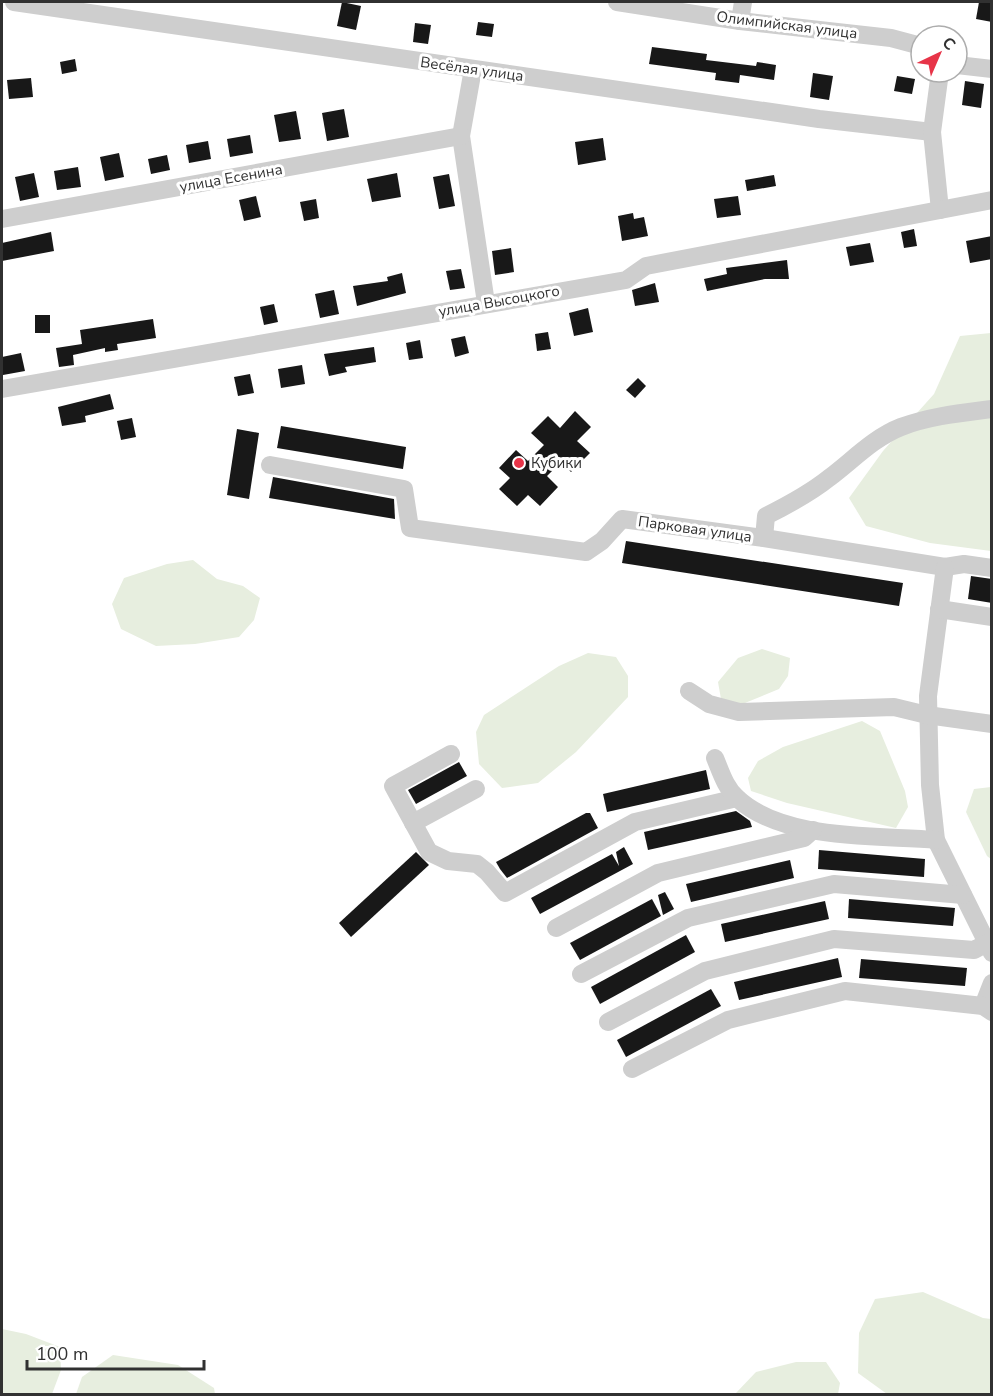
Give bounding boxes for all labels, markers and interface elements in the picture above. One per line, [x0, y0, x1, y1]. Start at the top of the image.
street label: Олимпийская улица [715, 6, 859, 44]
north arrow [909, 24, 969, 84]
text: С [937, 32, 960, 56]
street label: Весёлая улица [419, 52, 525, 86]
street label: улица Есенина [178, 159, 284, 197]
street label: улица Высоцкого [437, 280, 561, 322]
place label: Кубики [531, 453, 582, 473]
marker: Кубики [512, 456, 526, 470]
street label: Парковая улица [637, 511, 753, 547]
scale bar [27, 1333, 204, 1371]
text: 100 m [36, 1342, 88, 1366]

